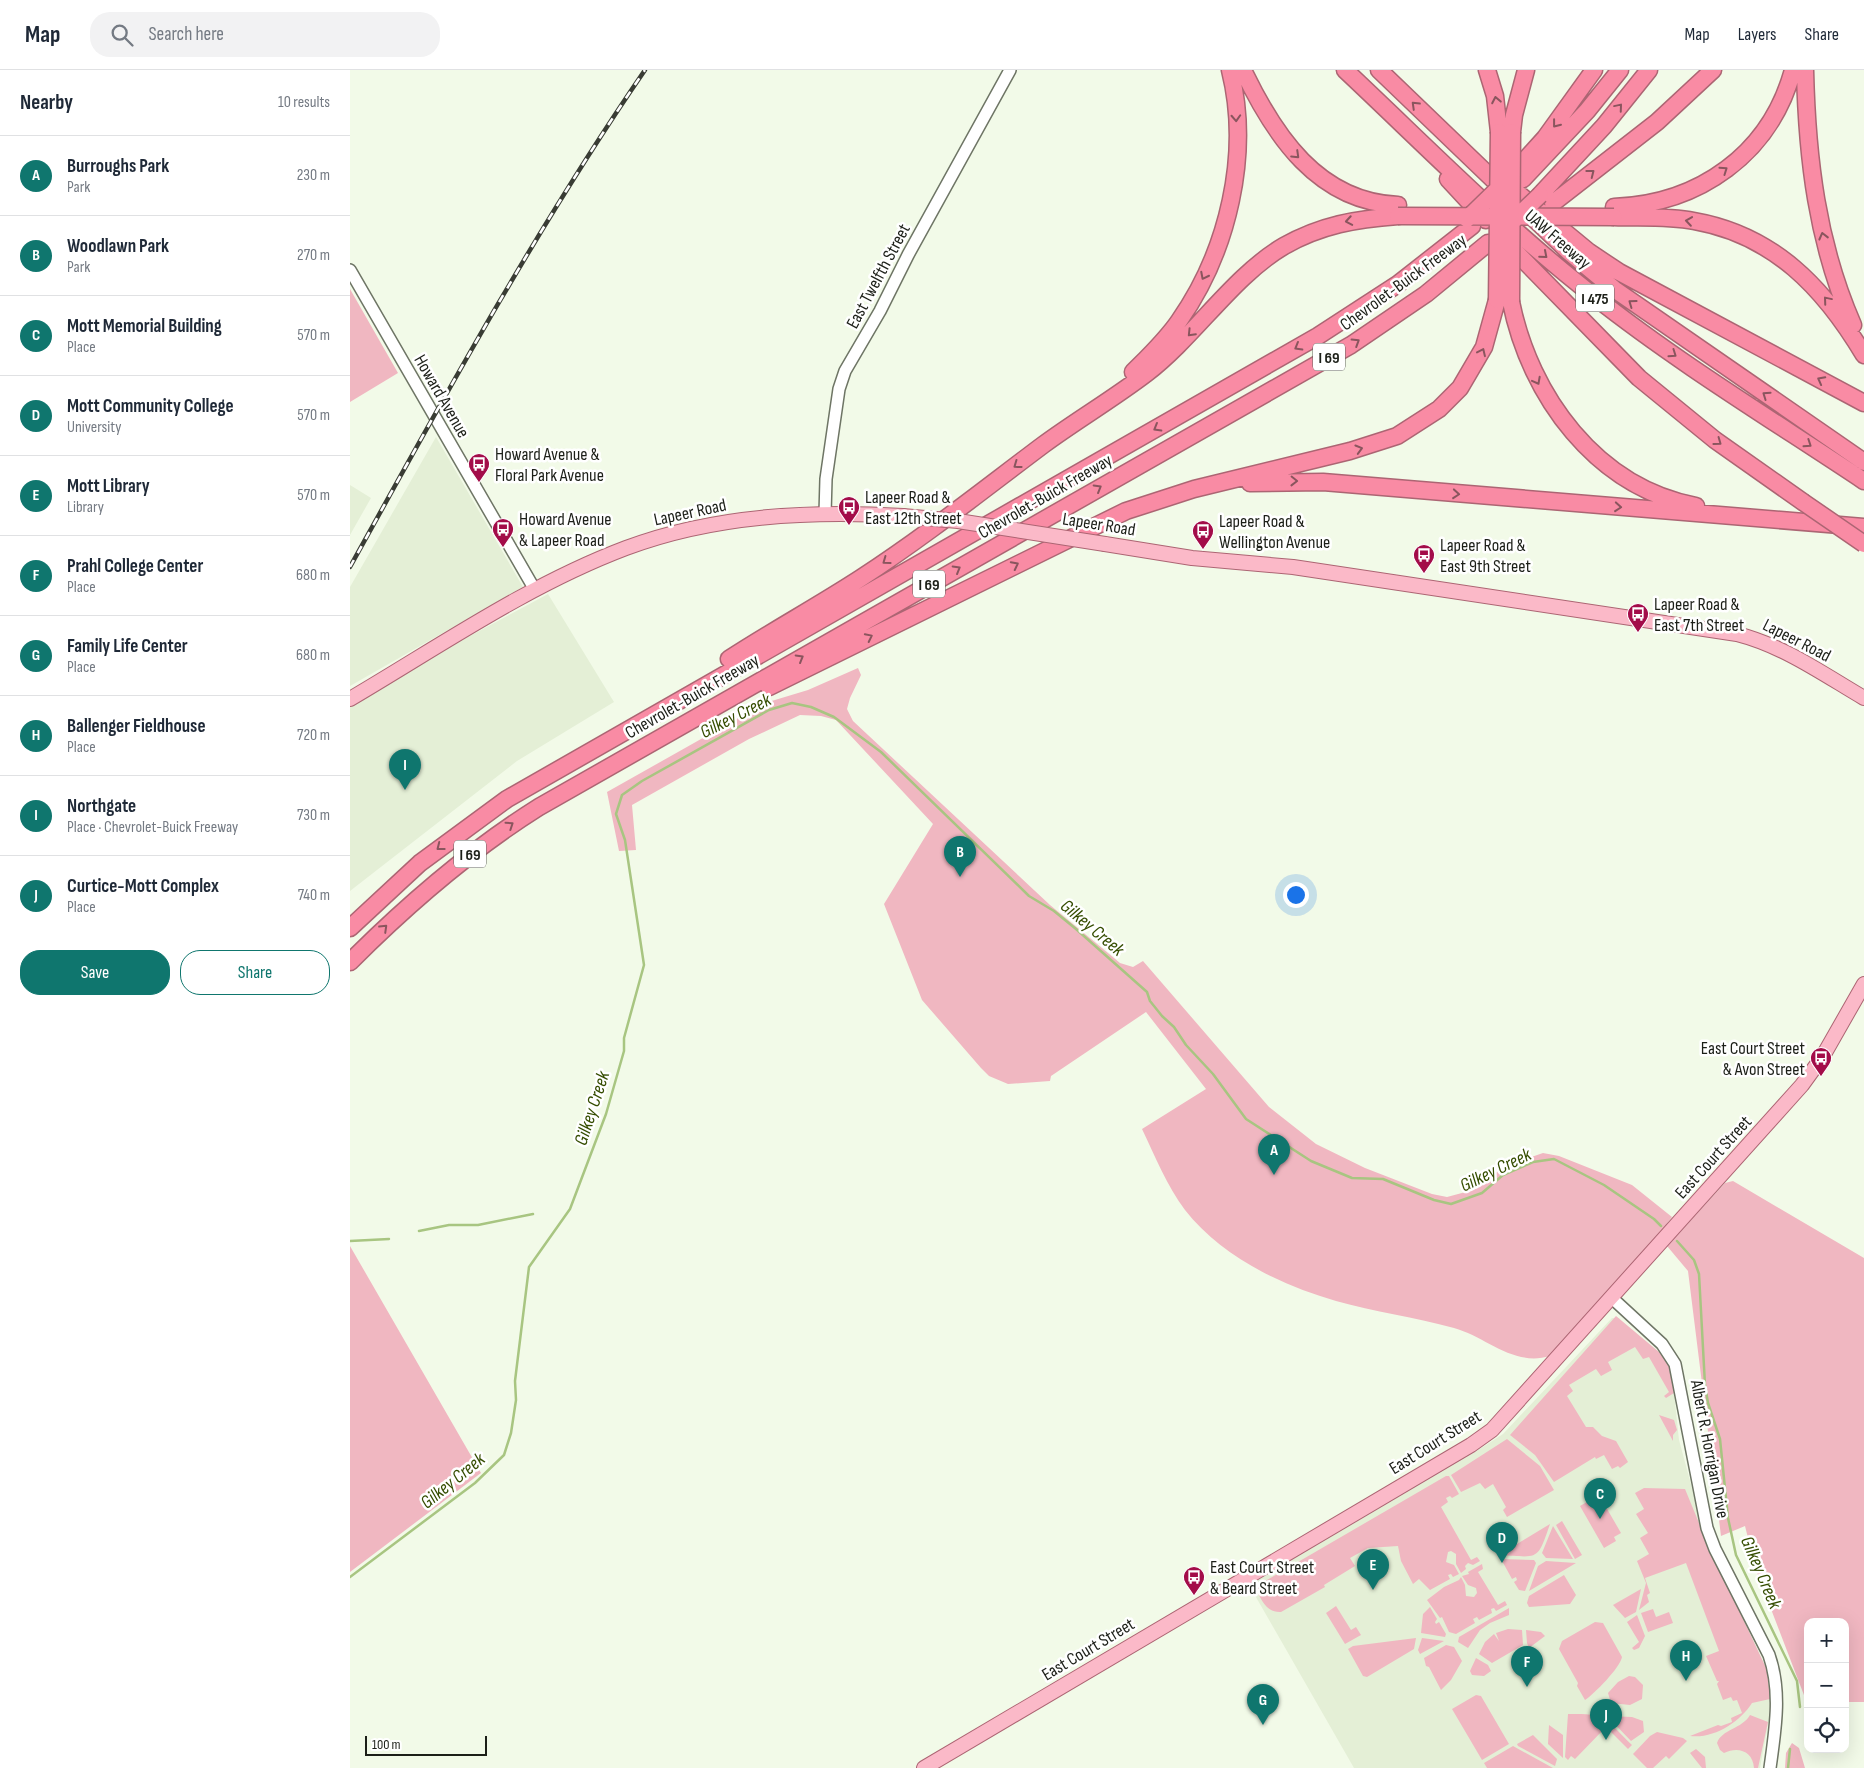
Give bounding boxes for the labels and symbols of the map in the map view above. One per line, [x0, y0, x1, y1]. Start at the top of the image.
one-way arrow [1491, 96, 1501, 105]
one-way arrow [1412, 102, 1421, 111]
one-way arrow [1614, 104, 1622, 113]
one-way arrow [1231, 114, 1241, 122]
one-way arrow [1553, 118, 1561, 127]
one-way arrow [1291, 149, 1300, 158]
one-way arrow [1719, 167, 1728, 177]
one-way arrow [1585, 171, 1594, 179]
street label: UAW Freeway [1520, 205, 1595, 274]
one-way arrow [1345, 216, 1353, 226]
one-way arrow [1685, 216, 1693, 227]
street label: East Twelfth Street [842, 220, 915, 332]
street label: Chevrolet-Buick Freeway [1336, 229, 1471, 335]
one-way arrow [1818, 231, 1829, 240]
one-way arrow [1538, 249, 1547, 258]
one-way arrow [1200, 271, 1211, 280]
road number: I 475 [1576, 284, 1614, 312]
one-way arrow [1824, 297, 1833, 306]
one-way arrow [1628, 300, 1638, 309]
one-way arrow [1188, 327, 1197, 336]
one-way arrow [1350, 338, 1359, 348]
one-way arrow [1295, 341, 1304, 351]
road number: I 69 [1313, 344, 1345, 370]
one-way arrow [1475, 348, 1486, 357]
one-way arrow [1667, 348, 1676, 357]
street label: Howard Avenue [409, 351, 474, 442]
one-way arrow [1531, 375, 1541, 384]
one-way arrow [1817, 376, 1826, 386]
one-way arrow [1762, 392, 1771, 402]
one-way arrow [1153, 421, 1162, 431]
one-way arrow [1712, 437, 1721, 445]
one-way arrow [1802, 438, 1812, 447]
place label: Howard Avenue & Floral Park Avenue [495, 444, 604, 486]
one-way arrow [1354, 444, 1362, 454]
street label: Chevrolet-Buick Freeway [975, 450, 1116, 543]
bus stop icon: Howard Avenue & Floral Park Avenue [467, 452, 491, 483]
one-way arrow [1014, 459, 1023, 467]
one-way arrow [1290, 476, 1298, 486]
one-way arrow [1093, 485, 1102, 495]
place label: Lapeer Road & East 12th Street [865, 487, 962, 529]
one-way arrow [1452, 488, 1460, 499]
street label: Lapeer Road [652, 495, 728, 530]
bus stop icon: Lapeer Road & East 12th Street [837, 495, 861, 526]
one-way arrow [1614, 502, 1622, 513]
street label: Lapeer Road [1061, 508, 1137, 541]
place label: Howard Avenue & Lapeer Road [519, 509, 612, 551]
place label: Lapeer Road & Wellington Avenue [1219, 511, 1330, 553]
bus stop icon: Howard Avenue & Lapeer Road [491, 517, 515, 548]
bus stop icon: Lapeer Road & Wellington Avenue [1191, 519, 1215, 550]
place label: Lapeer Road & East 9th Street [1440, 535, 1532, 577]
bus stop icon: Lapeer Road & East 9th Street [1412, 543, 1436, 574]
one-way arrow [882, 555, 892, 564]
one-way arrow [1009, 561, 1018, 571]
one-way arrow [952, 565, 961, 575]
road number: I 69 [913, 570, 945, 598]
place label: Lapeer Road & East 7th Street [1654, 594, 1745, 636]
bus stop icon: Lapeer Road & East 7th Street [1626, 602, 1650, 633]
street label: Lapeer Road [1759, 614, 1834, 666]
one-way arrow [864, 633, 873, 643]
street label: Chevrolet-Buick Freeway [622, 650, 763, 743]
one-way arrow [795, 654, 804, 664]
water label: Gilkey Creek [696, 688, 776, 744]
pin: I [389, 749, 421, 790]
one-way arrow [505, 822, 514, 832]
pin: B [944, 836, 976, 877]
road number: I 69 [454, 841, 486, 868]
one-way arrow [437, 842, 446, 850]
your location [1283, 882, 1309, 908]
water label: Gilkey Creek [1055, 895, 1129, 962]
one-way arrow [379, 925, 388, 934]
place label: East Court Street & Avon Street [1701, 1038, 1806, 1080]
bus stop icon: East Court Street & Avon Street [1809, 1046, 1833, 1077]
water label: Gilkey Creek [570, 1068, 615, 1148]
street label: East Court Street [1671, 1111, 1756, 1203]
pin: A [1258, 1134, 1290, 1175]
water label: Gilkey Creek [1456, 1143, 1536, 1197]
street label: Albert R. Horrigan Drive [1686, 1377, 1733, 1520]
street label: East Court Street [1386, 1406, 1485, 1479]
water label: Gilkey Creek [416, 1448, 491, 1514]
pin: C [1584, 1478, 1616, 1519]
pin: D [1486, 1522, 1518, 1563]
water label: Gilkey Creek [1735, 1533, 1786, 1613]
pin: E [1357, 1549, 1389, 1590]
place label: East Court Street & Beard Street [1210, 1557, 1315, 1599]
bus stop icon: East Court Street & Beard Street [1182, 1565, 1206, 1596]
street label: East Court Street [1038, 1613, 1139, 1685]
pin: H [1670, 1640, 1702, 1681]
pin: F [1511, 1646, 1543, 1687]
pin: G [1247, 1684, 1279, 1725]
pin: J [1590, 1699, 1622, 1740]
scale bar [365, 1733, 488, 1756]

